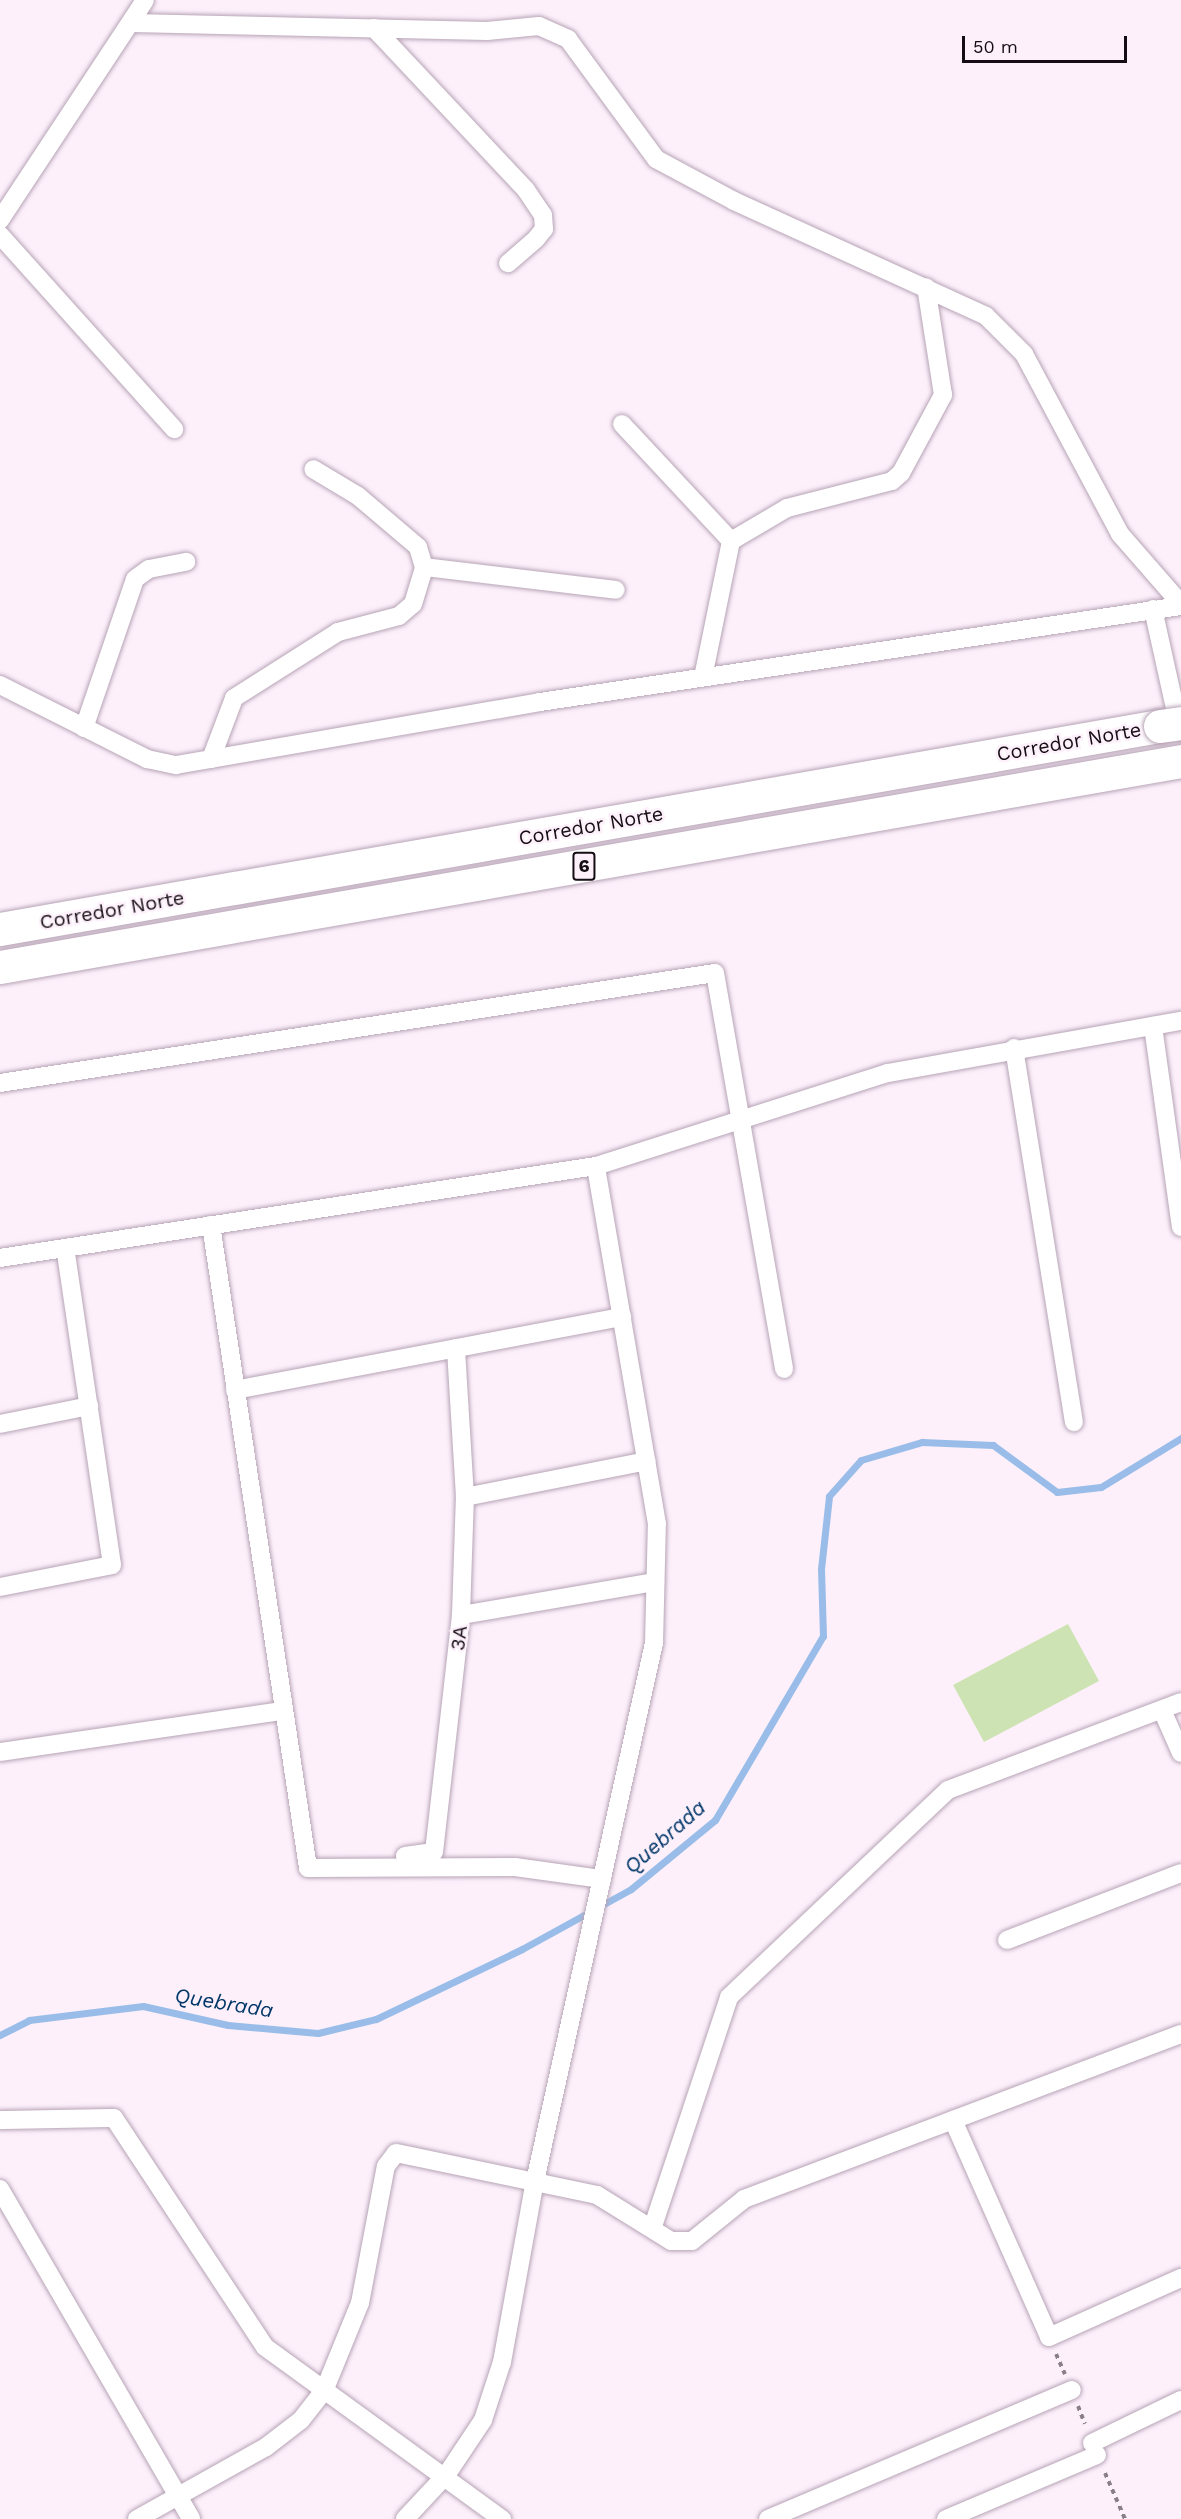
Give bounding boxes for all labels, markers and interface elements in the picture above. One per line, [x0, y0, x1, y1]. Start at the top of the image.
scale bar [965, 24, 1130, 62]
text: 50 m [973, 36, 1018, 57]
street label: Corredor Norte [995, 717, 1143, 767]
street label: Corredor Norte [517, 801, 665, 851]
road number: 6 [572, 851, 596, 881]
street label: Corredor Norte [38, 885, 186, 935]
street label: 3A [446, 1624, 472, 1652]
water label: Quebrada [619, 1795, 711, 1879]
water label: Quebrada [173, 1983, 275, 2023]

